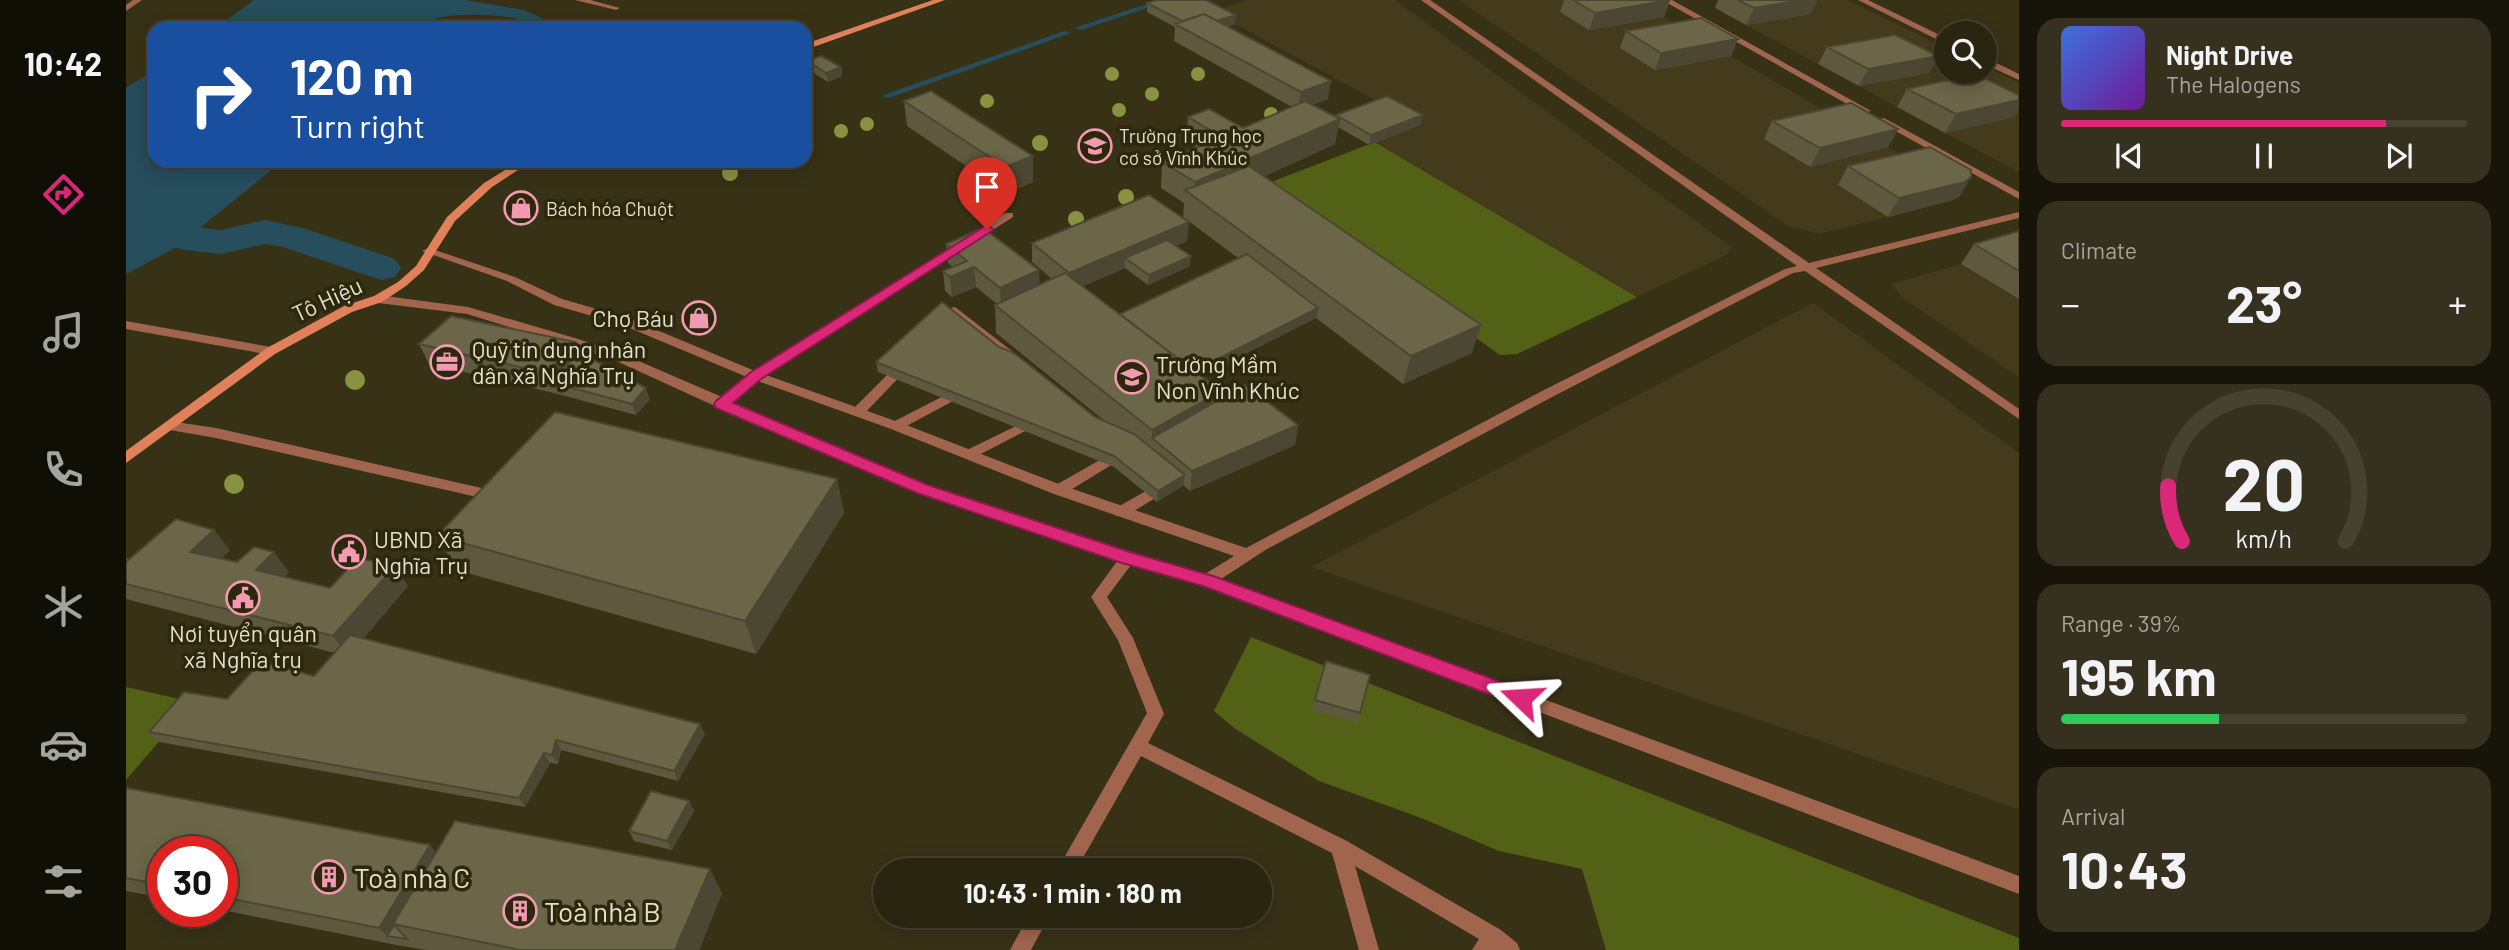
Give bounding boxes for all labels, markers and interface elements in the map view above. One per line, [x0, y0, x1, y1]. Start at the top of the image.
map controls [1934, 21, 1997, 84]
button: search [1934, 21, 1997, 84]
text: Night Drive [2166, 39, 2293, 70]
text: 10:42 [24, 44, 102, 82]
text: 120 m [290, 46, 413, 105]
icon: right [175, 49, 266, 140]
text: The Halogens [2166, 70, 2301, 98]
text: Turn right [290, 106, 425, 144]
place label: Trường Trung học cơ sở Vĩnh Khúc [1119, 124, 1262, 169]
school or university icon: Trường Trung học cơ sở Vĩnh Khúc [1076, 127, 1114, 165]
icon: previous [2110, 137, 2148, 175]
icon: pause [2245, 137, 2283, 175]
icon: next [2380, 137, 2418, 175]
pin [957, 157, 1017, 229]
icon: arrive [968, 168, 1006, 206]
icon: directions [39, 170, 88, 219]
shop icon: Bách hóa Chuột [502, 189, 540, 227]
place label: Bách hóa Chuột [546, 197, 674, 220]
text: Climate [2061, 236, 2137, 264]
street label: Tô Hiệu [288, 271, 366, 327]
text: 23° [2226, 271, 2302, 333]
text: − [2061, 280, 2080, 326]
text: + [2448, 280, 2467, 326]
shop icon: Chợ Báu [680, 299, 718, 337]
place label: Chợ Báu [593, 304, 674, 332]
icon: music [39, 308, 88, 357]
place label: Quỹ tín dụng nhân dân xã Nghĩa Trụ [472, 335, 646, 389]
office icon: Quỹ tín dụng nhân dân xã Nghĩa Trụ [428, 343, 466, 381]
place label: Trường Mầm Non Vĩnh Khúc [1156, 350, 1300, 404]
school or university icon: Trường Mầm Non Vĩnh Khúc [1113, 358, 1151, 396]
text: 20 [2223, 438, 2305, 526]
icon: phone [39, 445, 88, 494]
text: km/h [2236, 523, 2292, 553]
place label: UBND Xã Nghĩa Trụ [374, 525, 468, 579]
public building icon: UBND Xã Nghĩa Trụ [330, 533, 368, 571]
public building icon: Nơi tuyển quân xã Nghĩa trụ [224, 579, 262, 617]
icon: climate [39, 582, 88, 631]
text: Range · 39% [2061, 609, 2181, 637]
place label: Nơi tuyển quân xã Nghĩa trụ [169, 619, 317, 673]
text: 195 km [2061, 644, 2217, 706]
position arrow [1484, 661, 1558, 735]
icon: car [39, 720, 88, 769]
text: Arrival [2061, 802, 2125, 830]
speed limit sign: 30 [147, 836, 238, 927]
text: 10:43 [2061, 837, 2188, 899]
icon: filters [39, 857, 88, 906]
building icon: Toà nhà C [310, 858, 348, 896]
place label: Toà nhà C [354, 860, 470, 894]
text: 10:43 · 1 min · 180 m [963, 877, 1182, 908]
building icon: Toà nhà B [501, 892, 539, 930]
place label: Toà nhà B [544, 894, 661, 928]

